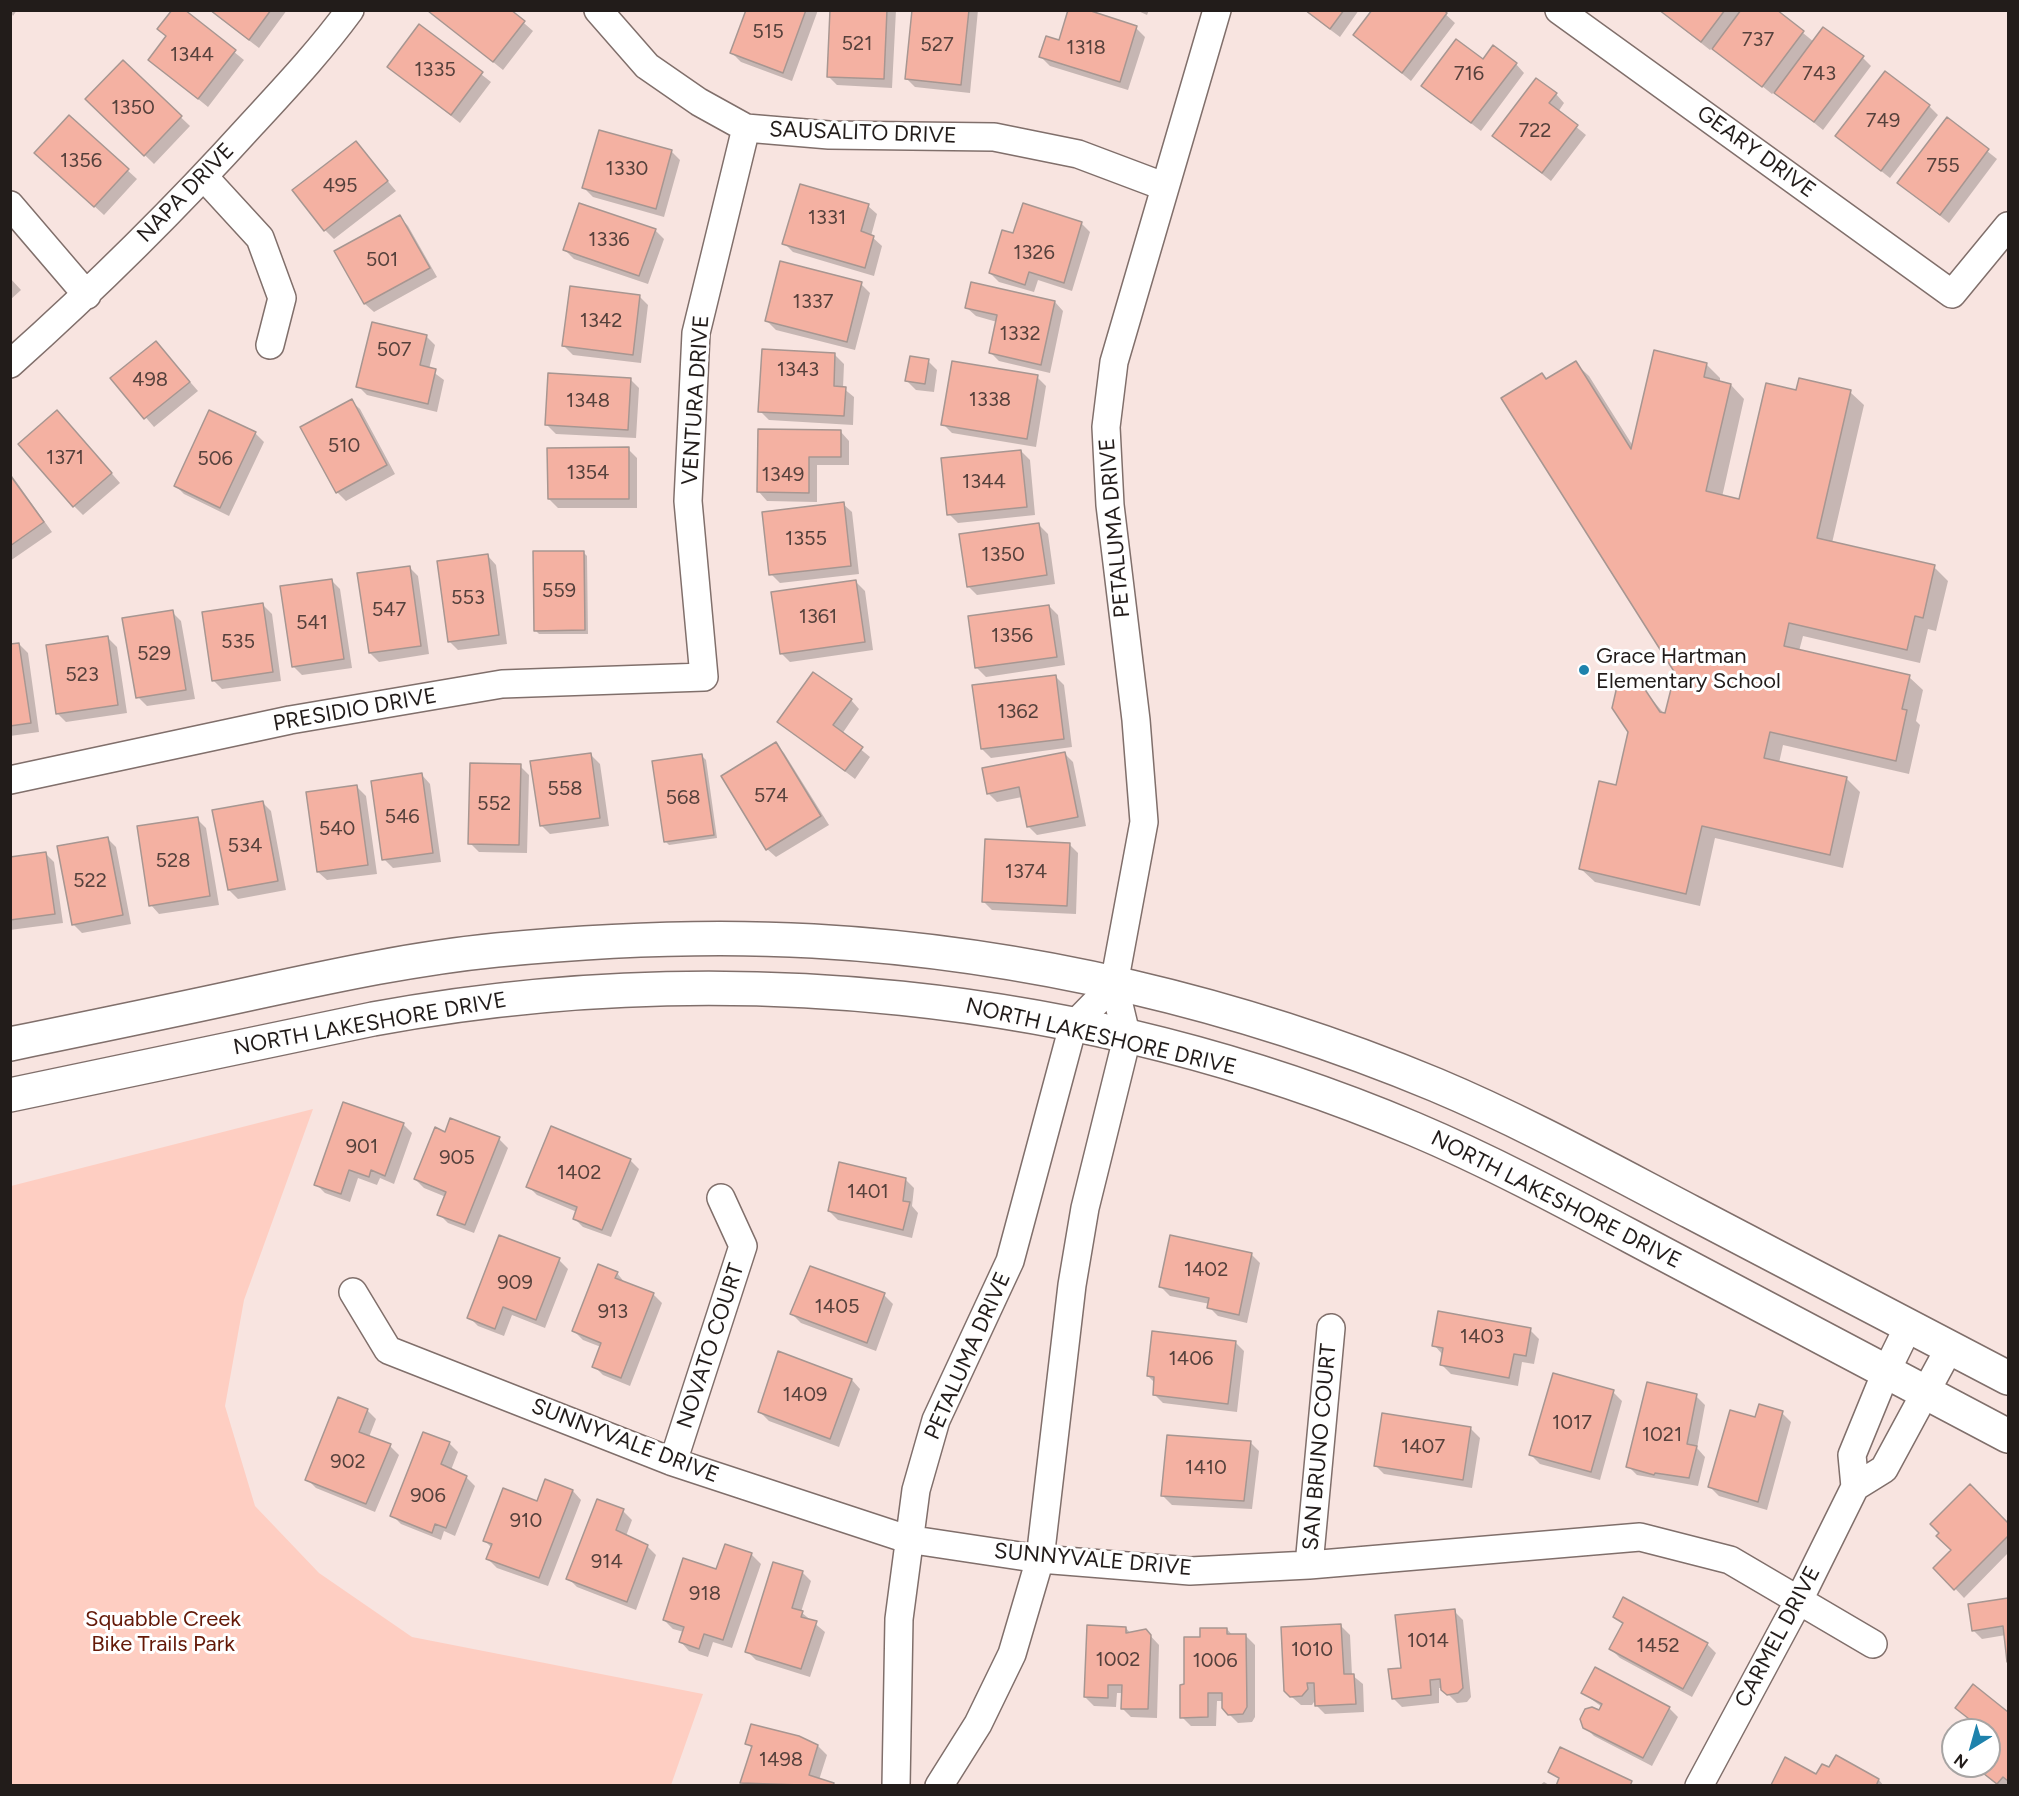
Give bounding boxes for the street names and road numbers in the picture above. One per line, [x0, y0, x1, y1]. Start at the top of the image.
street label: GEARY DRIVE [1692, 100, 1820, 204]
street label: SAUSALITO DRIVE [769, 117, 957, 149]
street label: NAPA DRIVE [132, 138, 240, 248]
street label: VENTURA DRIVE [677, 314, 715, 486]
street label: PETALUMA DRIVE [1094, 437, 1136, 619]
street label: PRESIDIO DRIVE [271, 683, 439, 737]
street label: NORTH LAKESHORE DRIVE [231, 987, 509, 1061]
street label: NORTH LAKESHORE DRIVE [963, 993, 1239, 1081]
street label: NORTH LAKESHORE DRIVE [1427, 1125, 1685, 1275]
street label: NOVATO COURT [672, 1260, 750, 1432]
street label: PETALUMA DRIVE [919, 1268, 1017, 1444]
street label: SAN BRUNO COURT [1298, 1342, 1342, 1552]
street label: SUNNYVALE DRIVE [528, 1393, 722, 1489]
street label: SUNNYVALE DRIVE [993, 1538, 1193, 1582]
street label: CARMEL DRIVE [1730, 1562, 1826, 1712]

